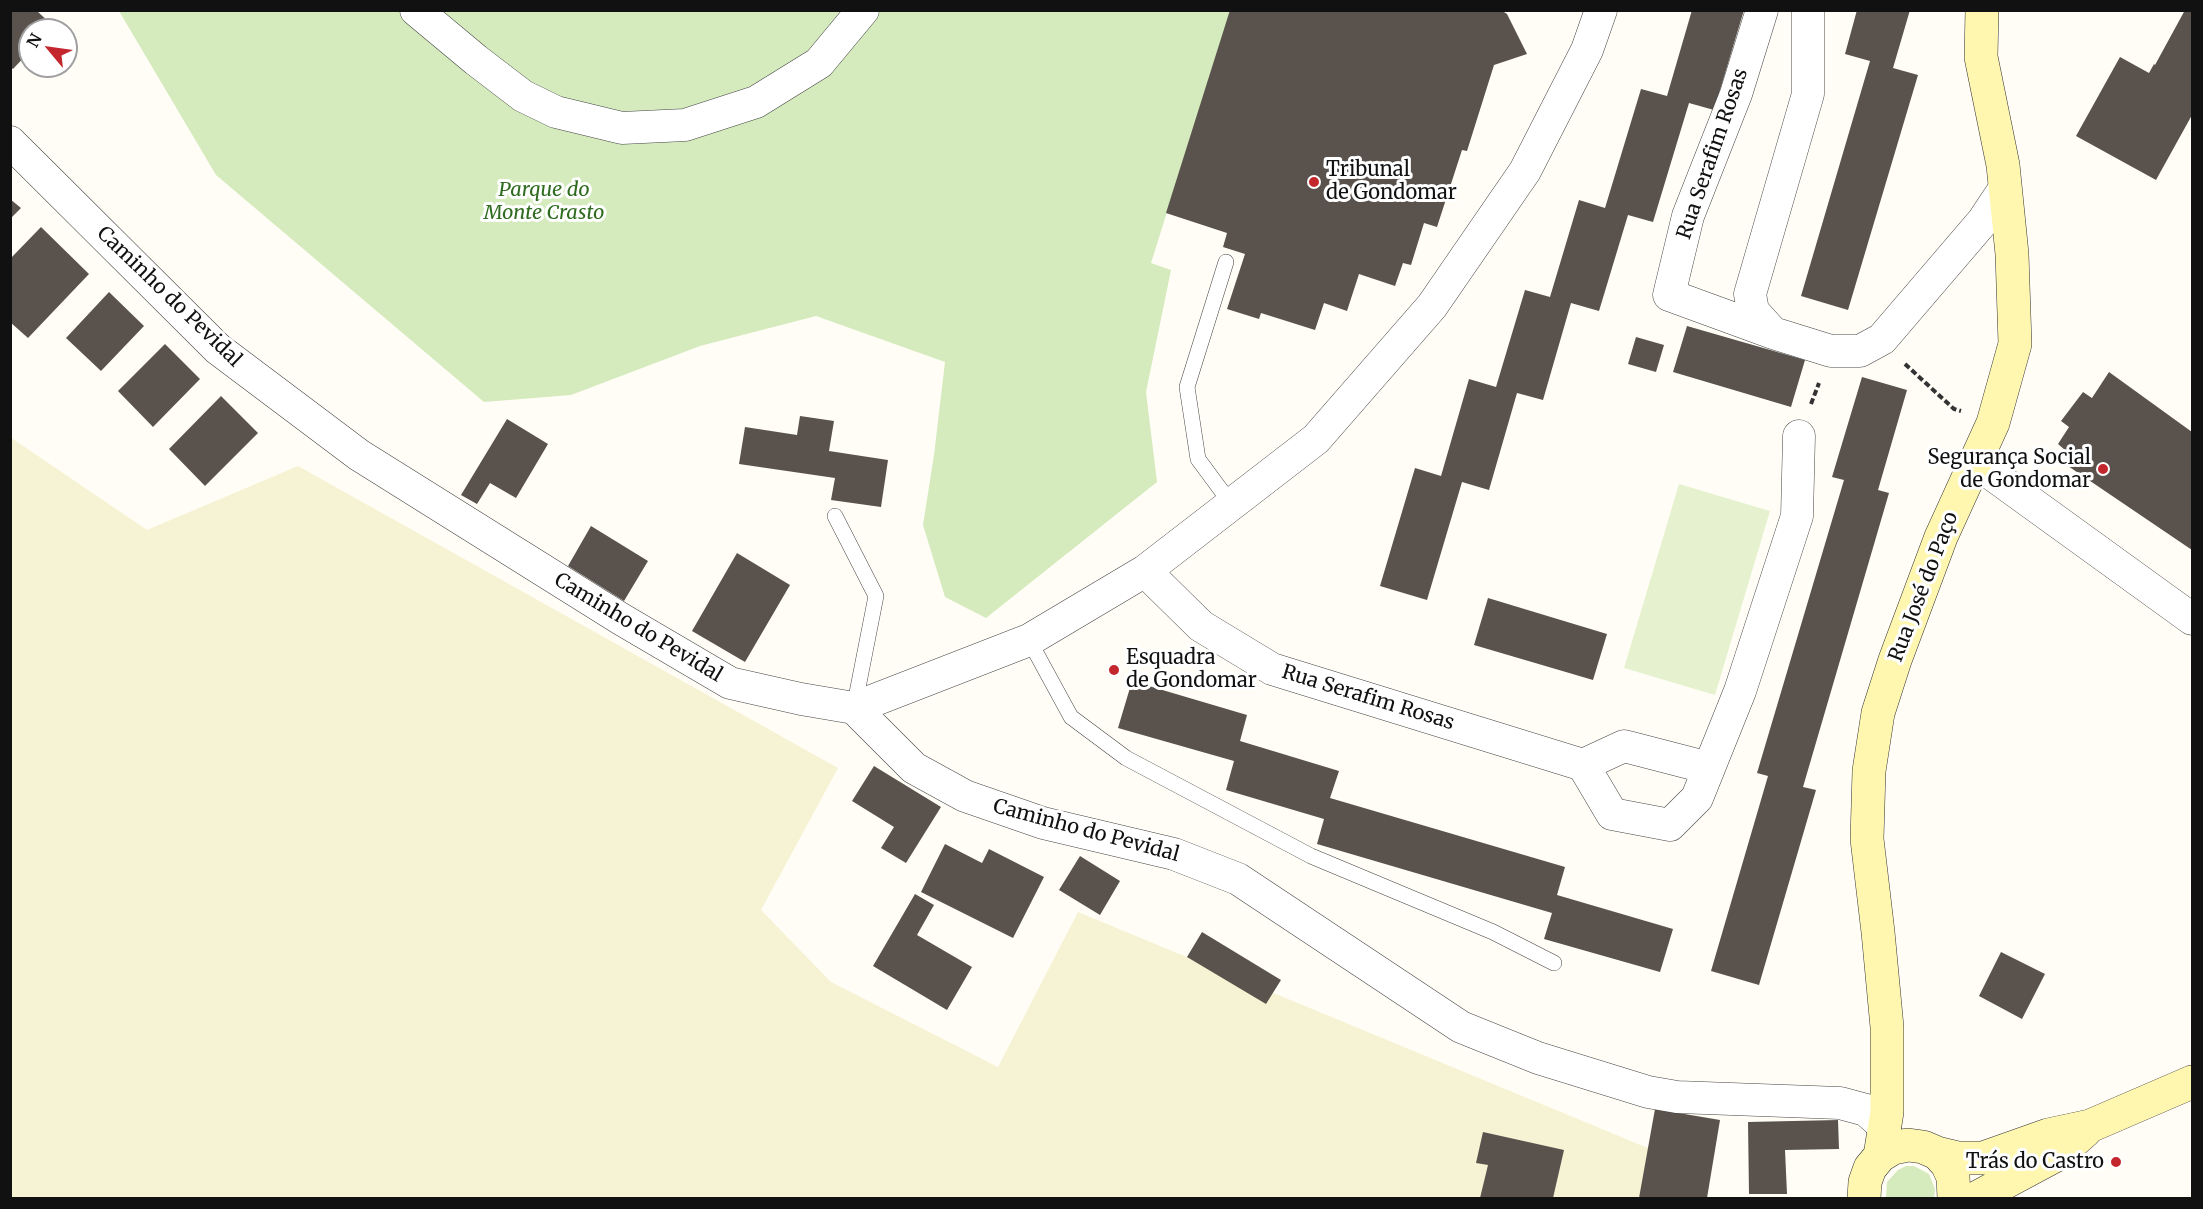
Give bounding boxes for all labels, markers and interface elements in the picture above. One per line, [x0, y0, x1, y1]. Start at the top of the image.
north arrow [18, 18, 78, 78]
text: N [22, 30, 46, 51]
street label: Rua Serafim Rosas [1673, 66, 1753, 242]
place label: Tribunal de Gondomar [1326, 158, 1457, 205]
marker: Tribunal de Gondomar [1307, 175, 1321, 189]
park label: Parque do Monte Crasto [484, 178, 604, 225]
street label: Caminho do Pevidal [92, 222, 246, 372]
place label: Segurança Social de Gondomar [1928, 446, 2091, 493]
marker: Segurança Social de Gondomar [2096, 462, 2110, 476]
street label: Rua José do Paço [1884, 509, 1964, 665]
street label: Caminho do Pevidal [550, 568, 726, 688]
place label: Esquadra de Gondomar [1126, 646, 1257, 693]
street label: Rua Serafim Rosas [1279, 660, 1457, 736]
marker: Esquadra de Gondomar [1107, 663, 1121, 677]
street label: Caminho do Pevidal [990, 795, 1182, 867]
place label: Trás do Castro [1966, 1150, 2104, 1174]
marker: Trás do Castro [2109, 1155, 2123, 1169]

